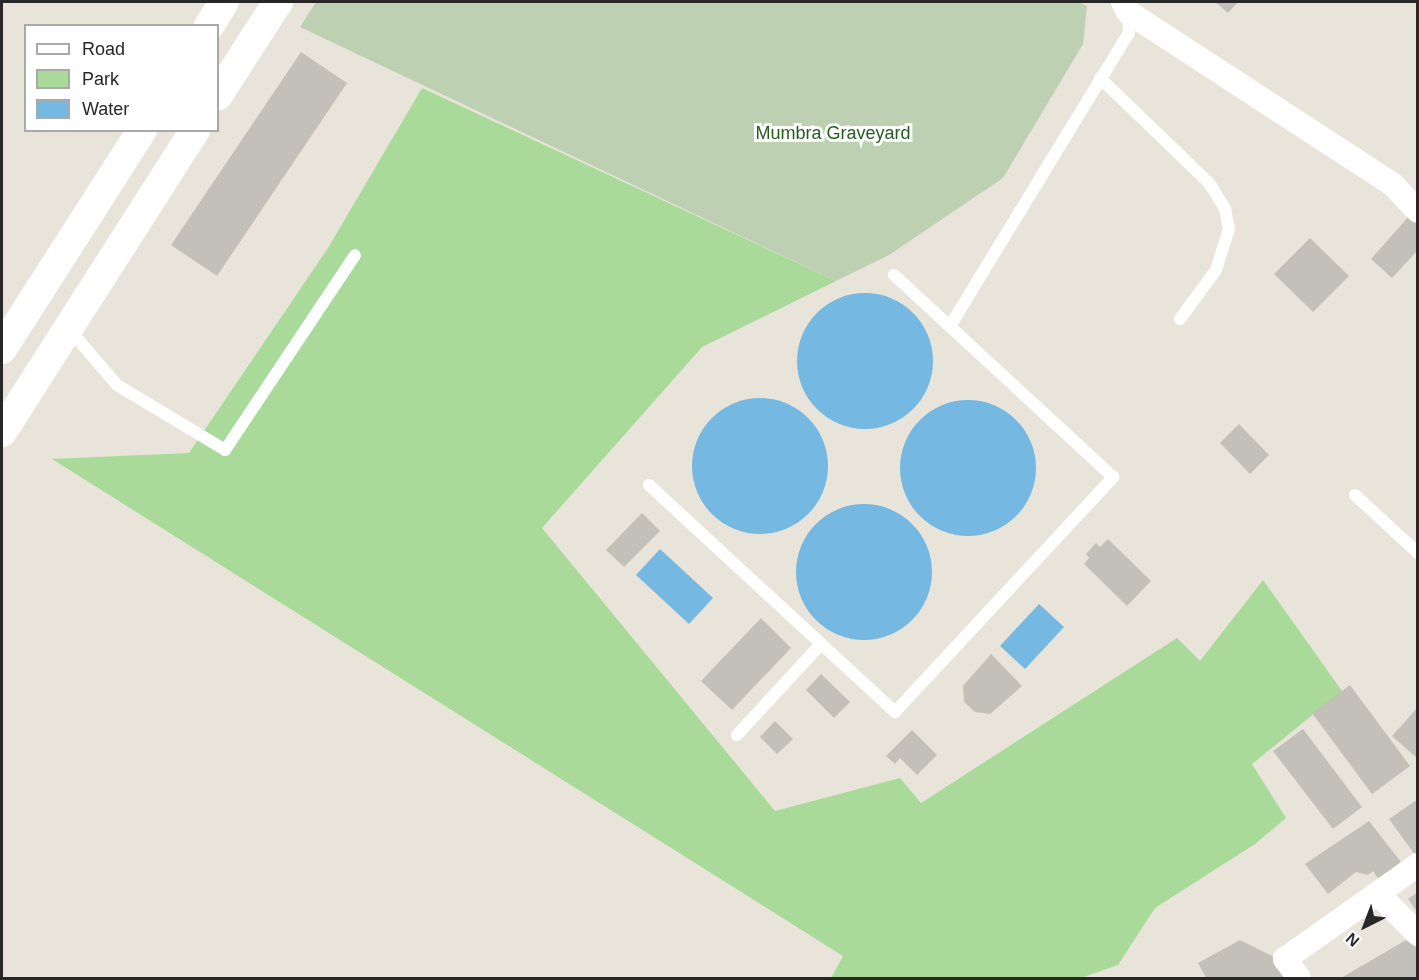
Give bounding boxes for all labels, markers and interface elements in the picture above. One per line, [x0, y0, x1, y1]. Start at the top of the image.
legend [24, 24, 219, 132]
text: Road [82, 39, 125, 59]
text: Park [82, 69, 119, 89]
text: Water [82, 99, 129, 119]
park label: Mumbra Graveyard [755, 122, 911, 144]
north arrow [1335, 896, 1395, 956]
text: N [1343, 930, 1363, 950]

